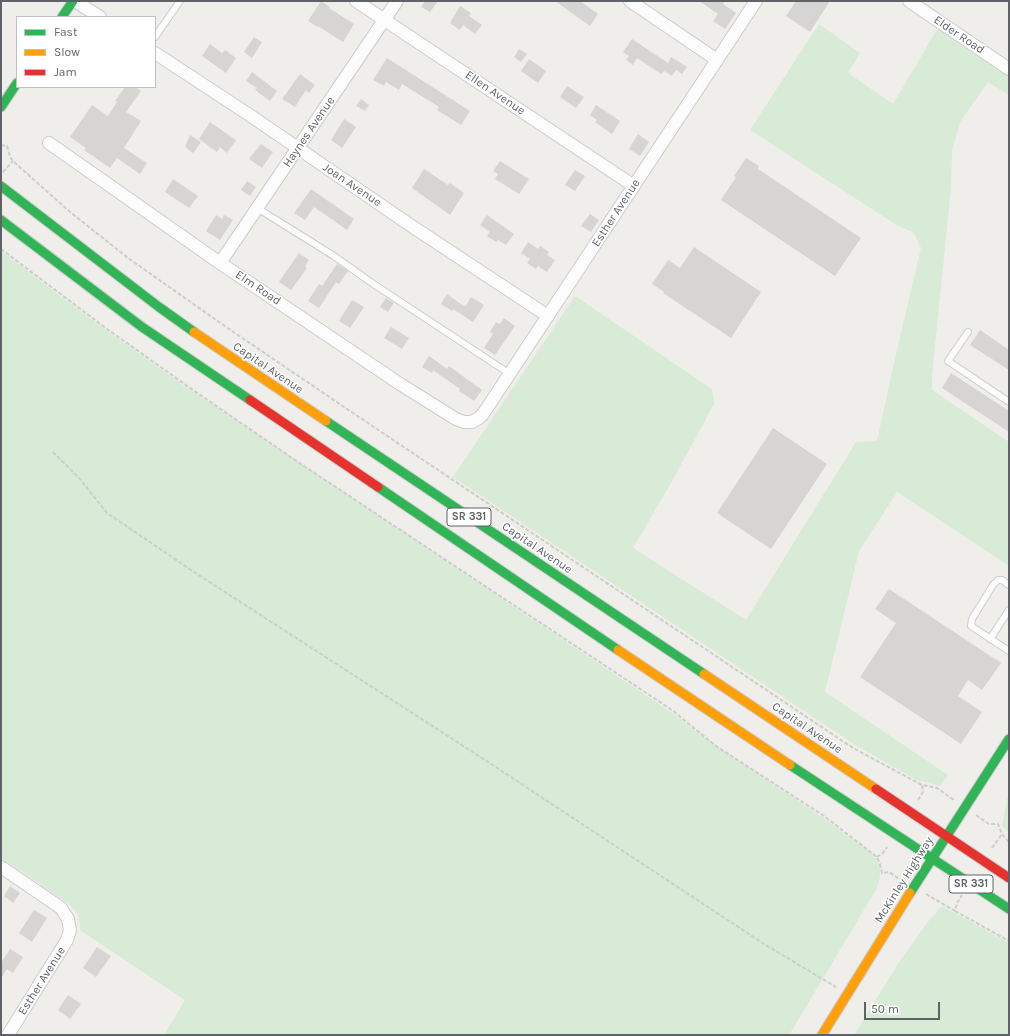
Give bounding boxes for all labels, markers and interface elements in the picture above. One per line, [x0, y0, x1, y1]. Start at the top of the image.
street label: Elder Road [931, 13, 987, 57]
legend [16, 16, 156, 88]
text: Fast [54, 25, 77, 39]
text: Slow [54, 45, 80, 59]
text: Jam [54, 65, 77, 79]
street label: Ellen Avenue [462, 68, 528, 118]
street label: Haynes Avenue [280, 94, 338, 170]
street label: Joan Avenue [320, 160, 384, 210]
street label: Esther Avenue [589, 177, 643, 249]
street label: Elm Road [233, 268, 283, 308]
street label: Capital Avenue [230, 339, 306, 397]
road number: SR 331 [447, 508, 491, 526]
street label: Capital Avenue [499, 519, 575, 577]
street label: Capital Avenue [769, 699, 845, 757]
street label: McKinley Highway [872, 834, 936, 926]
road number: SR 331 [949, 875, 993, 893]
street label: Esther Avenue [15, 944, 69, 1018]
scale bar [866, 994, 942, 1020]
text: 50 m [871, 1002, 899, 1016]

